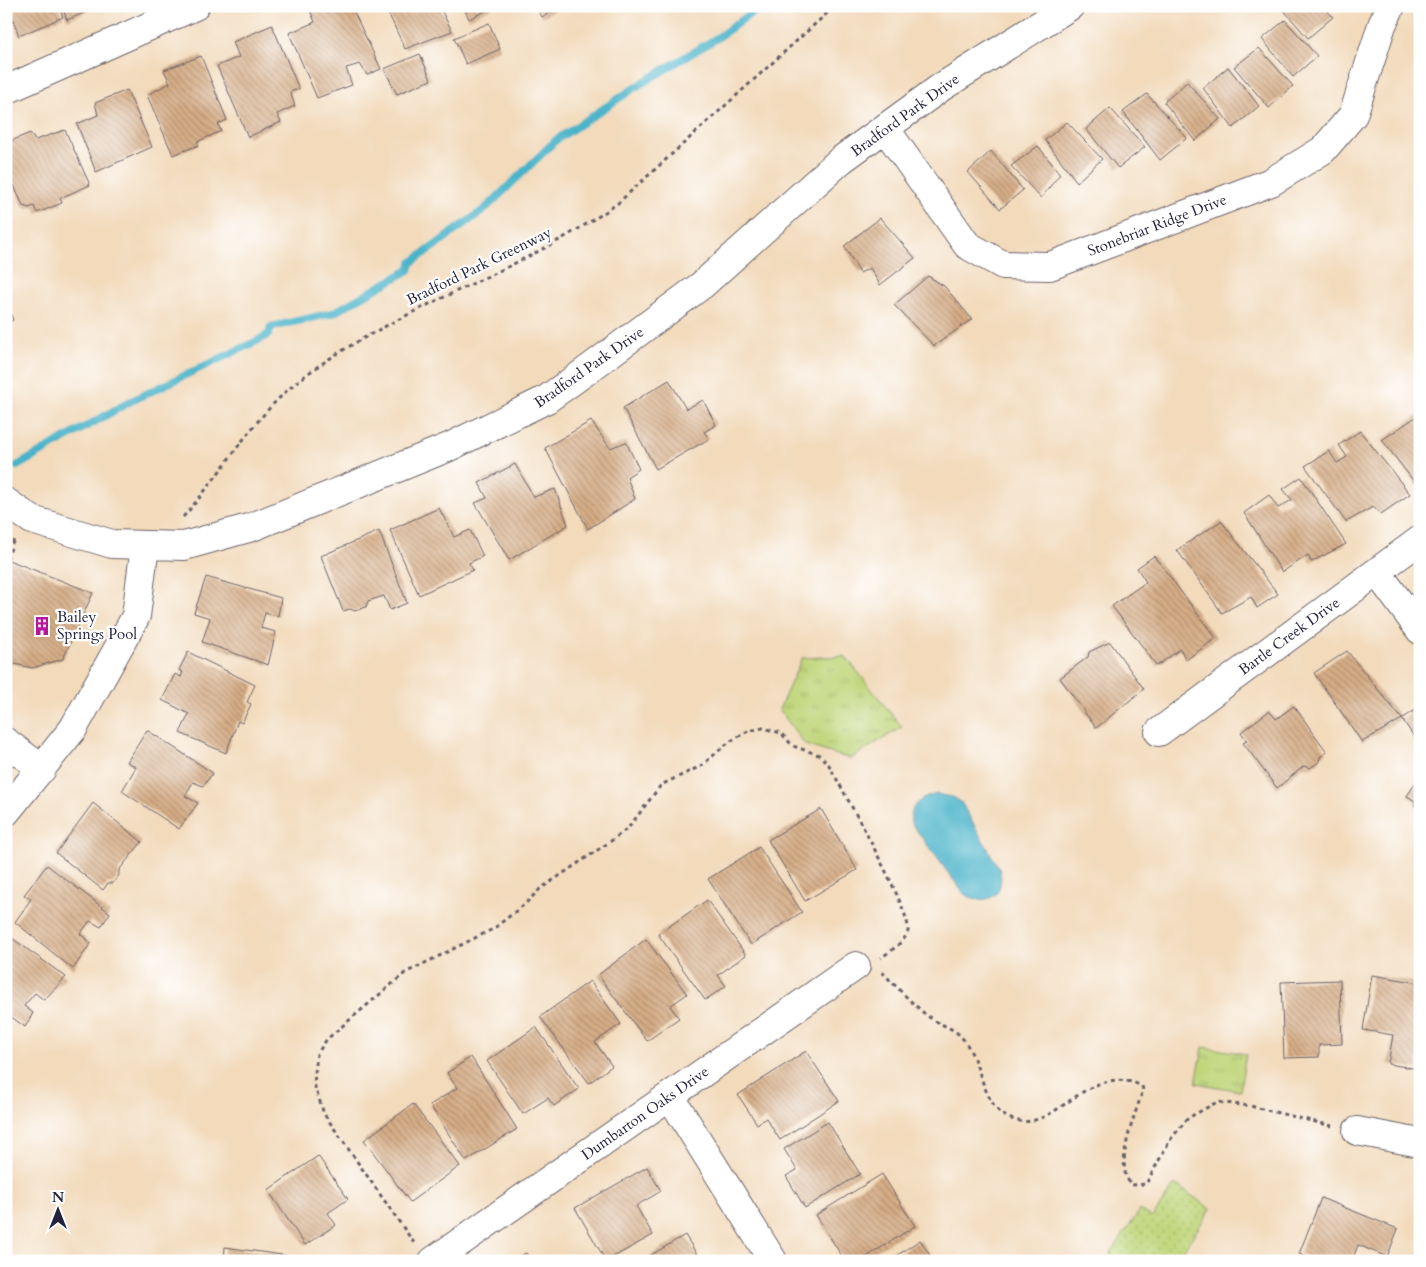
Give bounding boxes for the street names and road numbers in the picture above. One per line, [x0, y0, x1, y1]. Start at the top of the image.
street label: Bradford Park Drive [847, 69, 963, 161]
street label: Stonebriar Ridge Drive [1085, 189, 1230, 261]
street label: Bradford Park Greenway [403, 222, 555, 310]
street label: Bradford Park Drive [530, 322, 648, 412]
street label: Bartle Creek Drive [1234, 592, 1344, 679]
street label: Dumbarton Oaks Drive [577, 1061, 713, 1165]

